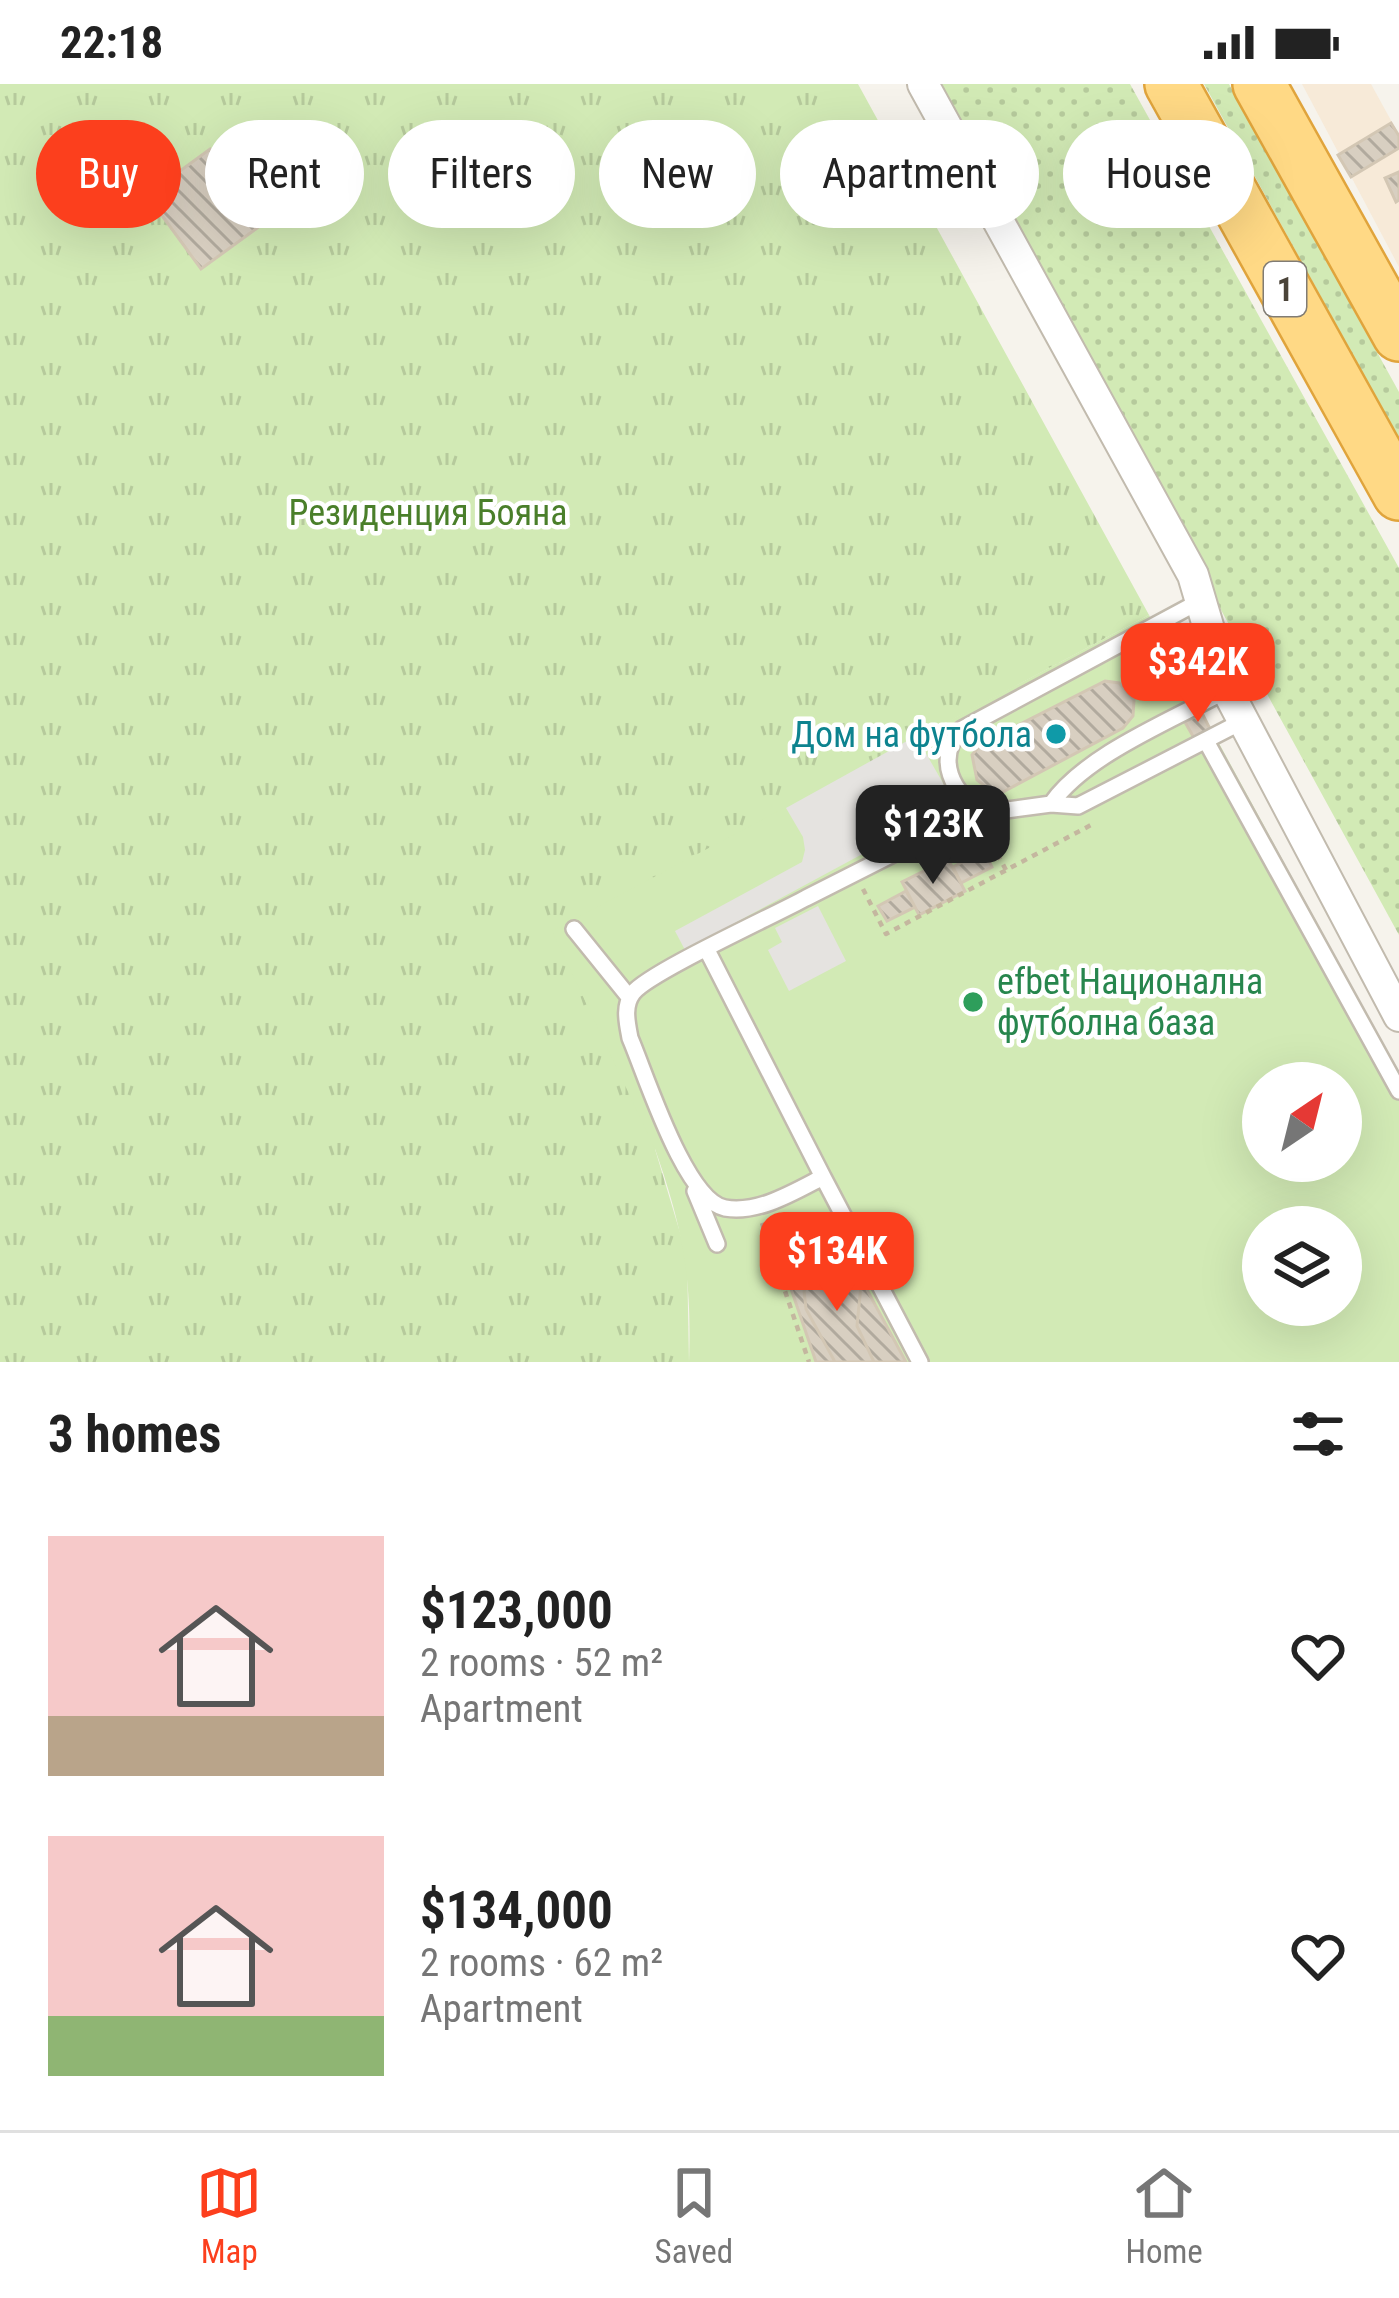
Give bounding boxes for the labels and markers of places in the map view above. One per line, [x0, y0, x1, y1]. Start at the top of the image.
pin: $342K [1114, 623, 1282, 725]
place label: Дом на футбола [791, 714, 1032, 756]
marker: Дом на футбола [1043, 721, 1069, 747]
pin: $123K [849, 785, 1017, 887]
place label: efbet Национална футболна база [997, 961, 1263, 1044]
marker: efbet Национална футболна база [960, 989, 986, 1015]
pin: $134K [753, 1212, 921, 1314]

